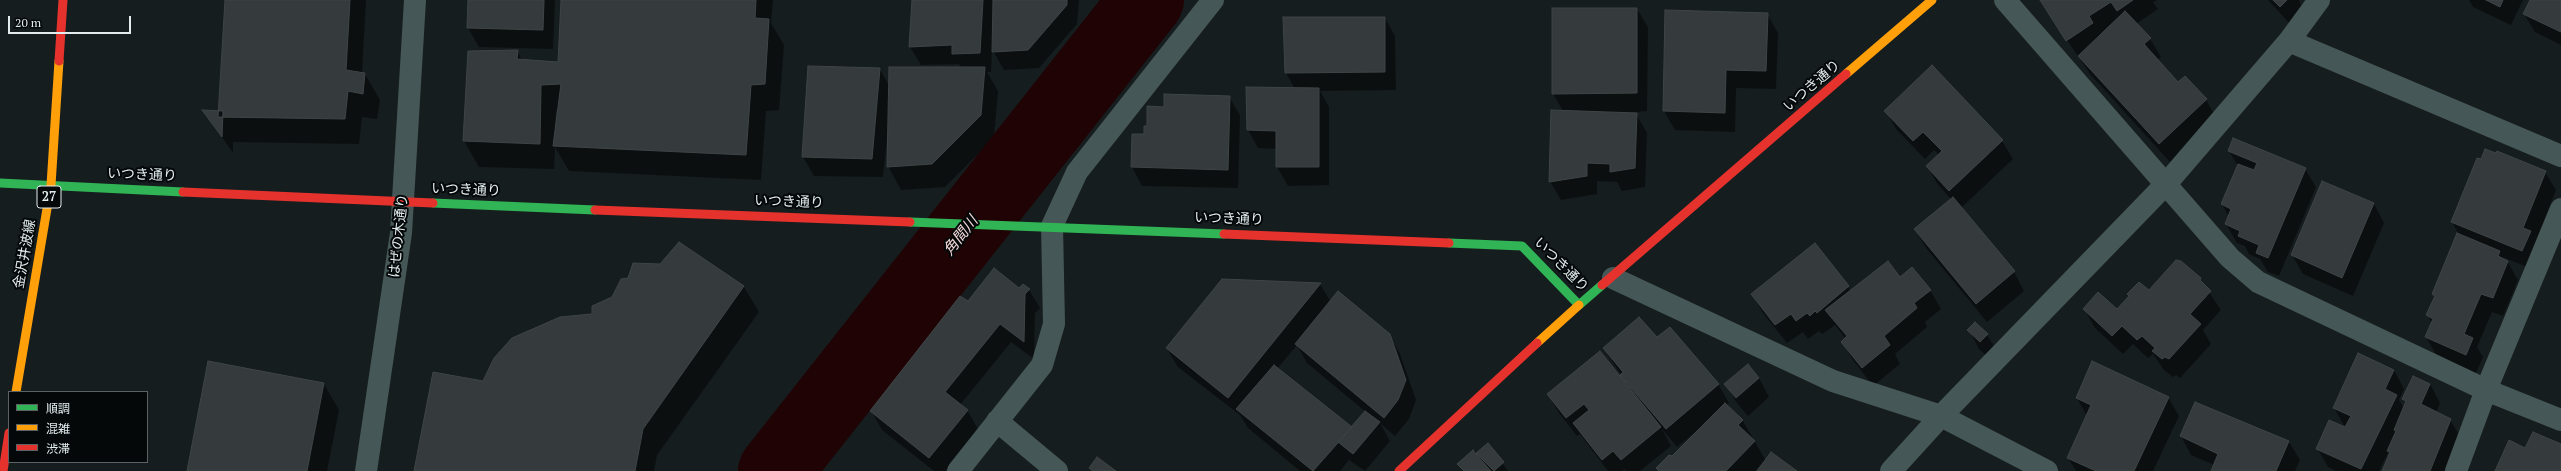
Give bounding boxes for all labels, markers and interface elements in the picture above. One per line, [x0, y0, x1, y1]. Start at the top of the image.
scale bar [10, 8, 133, 34]
text: 20 m [15, 15, 41, 30]
street label: いつき通り [1780, 57, 1844, 115]
street label: いつき通り [107, 165, 177, 185]
street label: いつき通り [431, 180, 501, 200]
road number: 27 [37, 186, 61, 208]
street label: いつき通り [754, 192, 824, 212]
street label: はぜの木通り [386, 193, 412, 279]
street label: いつき通り [1194, 209, 1264, 229]
water label: 角間川 [940, 213, 982, 259]
street label: 金沢井波線 [11, 218, 39, 290]
street label: いつき通り [1530, 234, 1592, 296]
legend [8, 391, 148, 463]
text: 順調 [46, 401, 70, 416]
text: 混雑 [46, 421, 70, 436]
text: 渋滞 [46, 441, 70, 456]

